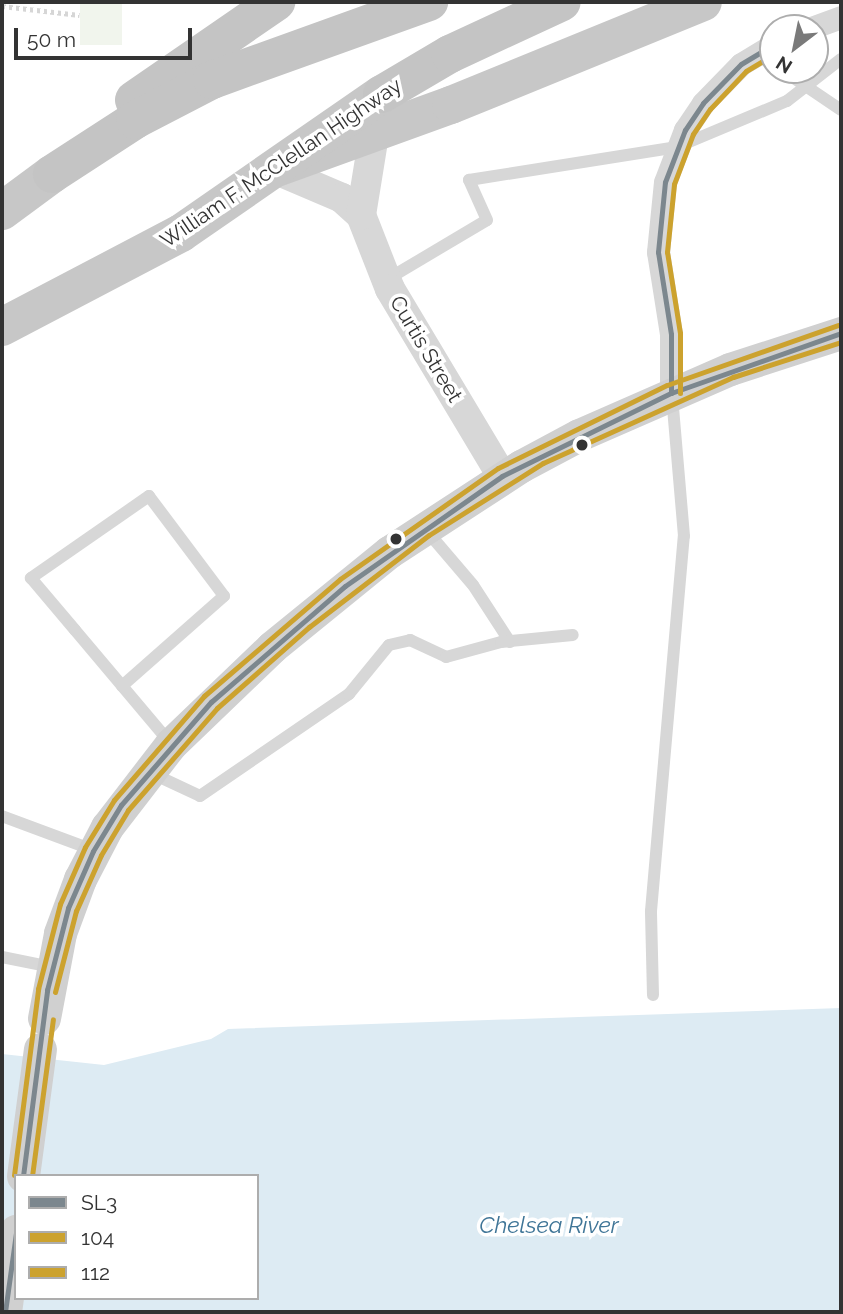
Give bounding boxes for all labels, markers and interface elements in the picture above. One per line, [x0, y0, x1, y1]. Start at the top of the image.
scale bar [18, 14, 196, 58]
north arrow [759, 14, 829, 84]
text: 50 m [27, 27, 76, 52]
text: N [772, 52, 796, 78]
street label: William F. McClellan Highway [156, 73, 406, 253]
street label: Curtis Street [384, 291, 468, 407]
unlabelled marker [575, 438, 589, 452]
unlabelled marker [389, 532, 403, 546]
legend [14, 1174, 259, 1300]
text: SL3 [81, 1190, 117, 1215]
water label: Chelsea River [479, 1211, 619, 1239]
text: 104 [81, 1225, 114, 1250]
text: 112 [81, 1260, 110, 1285]

